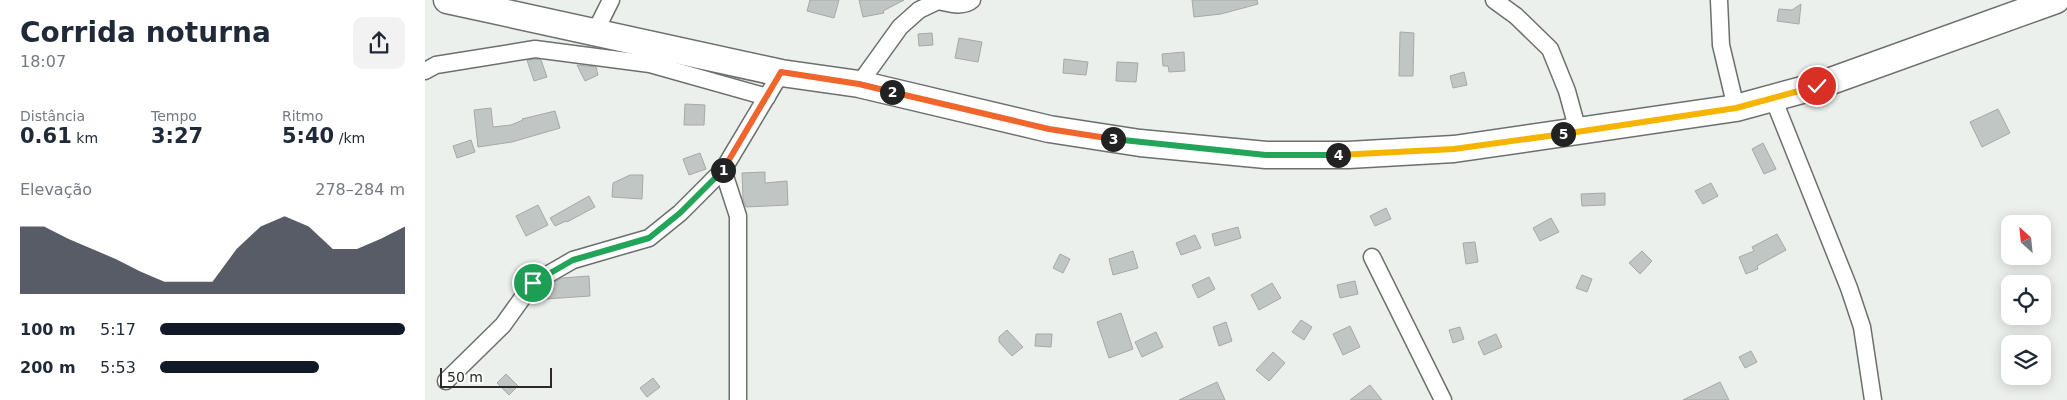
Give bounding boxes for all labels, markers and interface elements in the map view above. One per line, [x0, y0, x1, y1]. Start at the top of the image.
text: Corrida noturna [20, 16, 271, 49]
button: share [353, 17, 405, 69]
text: 18:07 [20, 52, 66, 71]
pin [1796, 65, 1838, 107]
icon: check [1803, 72, 1831, 100]
pin: 2 [879, 80, 905, 104]
text: 2 [888, 84, 897, 100]
text: Distância [20, 108, 85, 124]
text: Tempo [151, 108, 197, 124]
text: Ritmo [282, 108, 323, 124]
pin: 5 [1551, 122, 1575, 146]
text: 0.61 [20, 124, 72, 148]
text: 3:27 [151, 124, 203, 148]
text: 5:40 [282, 124, 334, 148]
pin: 3 [1101, 126, 1125, 152]
text: 5 [1559, 126, 1568, 142]
text: km [72, 130, 98, 146]
text: /km [334, 130, 365, 146]
text: 3 [1109, 131, 1118, 147]
pin: 4 [1325, 142, 1351, 168]
text: 4 [1334, 147, 1343, 163]
pin: 1 [711, 158, 735, 182]
text: 1 [719, 162, 728, 178]
text: Elevação [20, 180, 92, 199]
text: 278–284 m [315, 180, 405, 199]
north arrow [2001, 215, 2051, 265]
map controls [2001, 215, 2051, 385]
pin [512, 262, 554, 304]
icon: arrive [519, 269, 547, 297]
button: locate [2001, 275, 2051, 325]
text: 100 m [20, 320, 76, 339]
text: 5:17 [100, 320, 136, 339]
button: layers [2001, 335, 2051, 385]
text: 200 m [20, 358, 76, 377]
text: 5:53 [100, 358, 136, 377]
scale bar [440, 365, 553, 388]
text: 50 m [447, 369, 483, 385]

